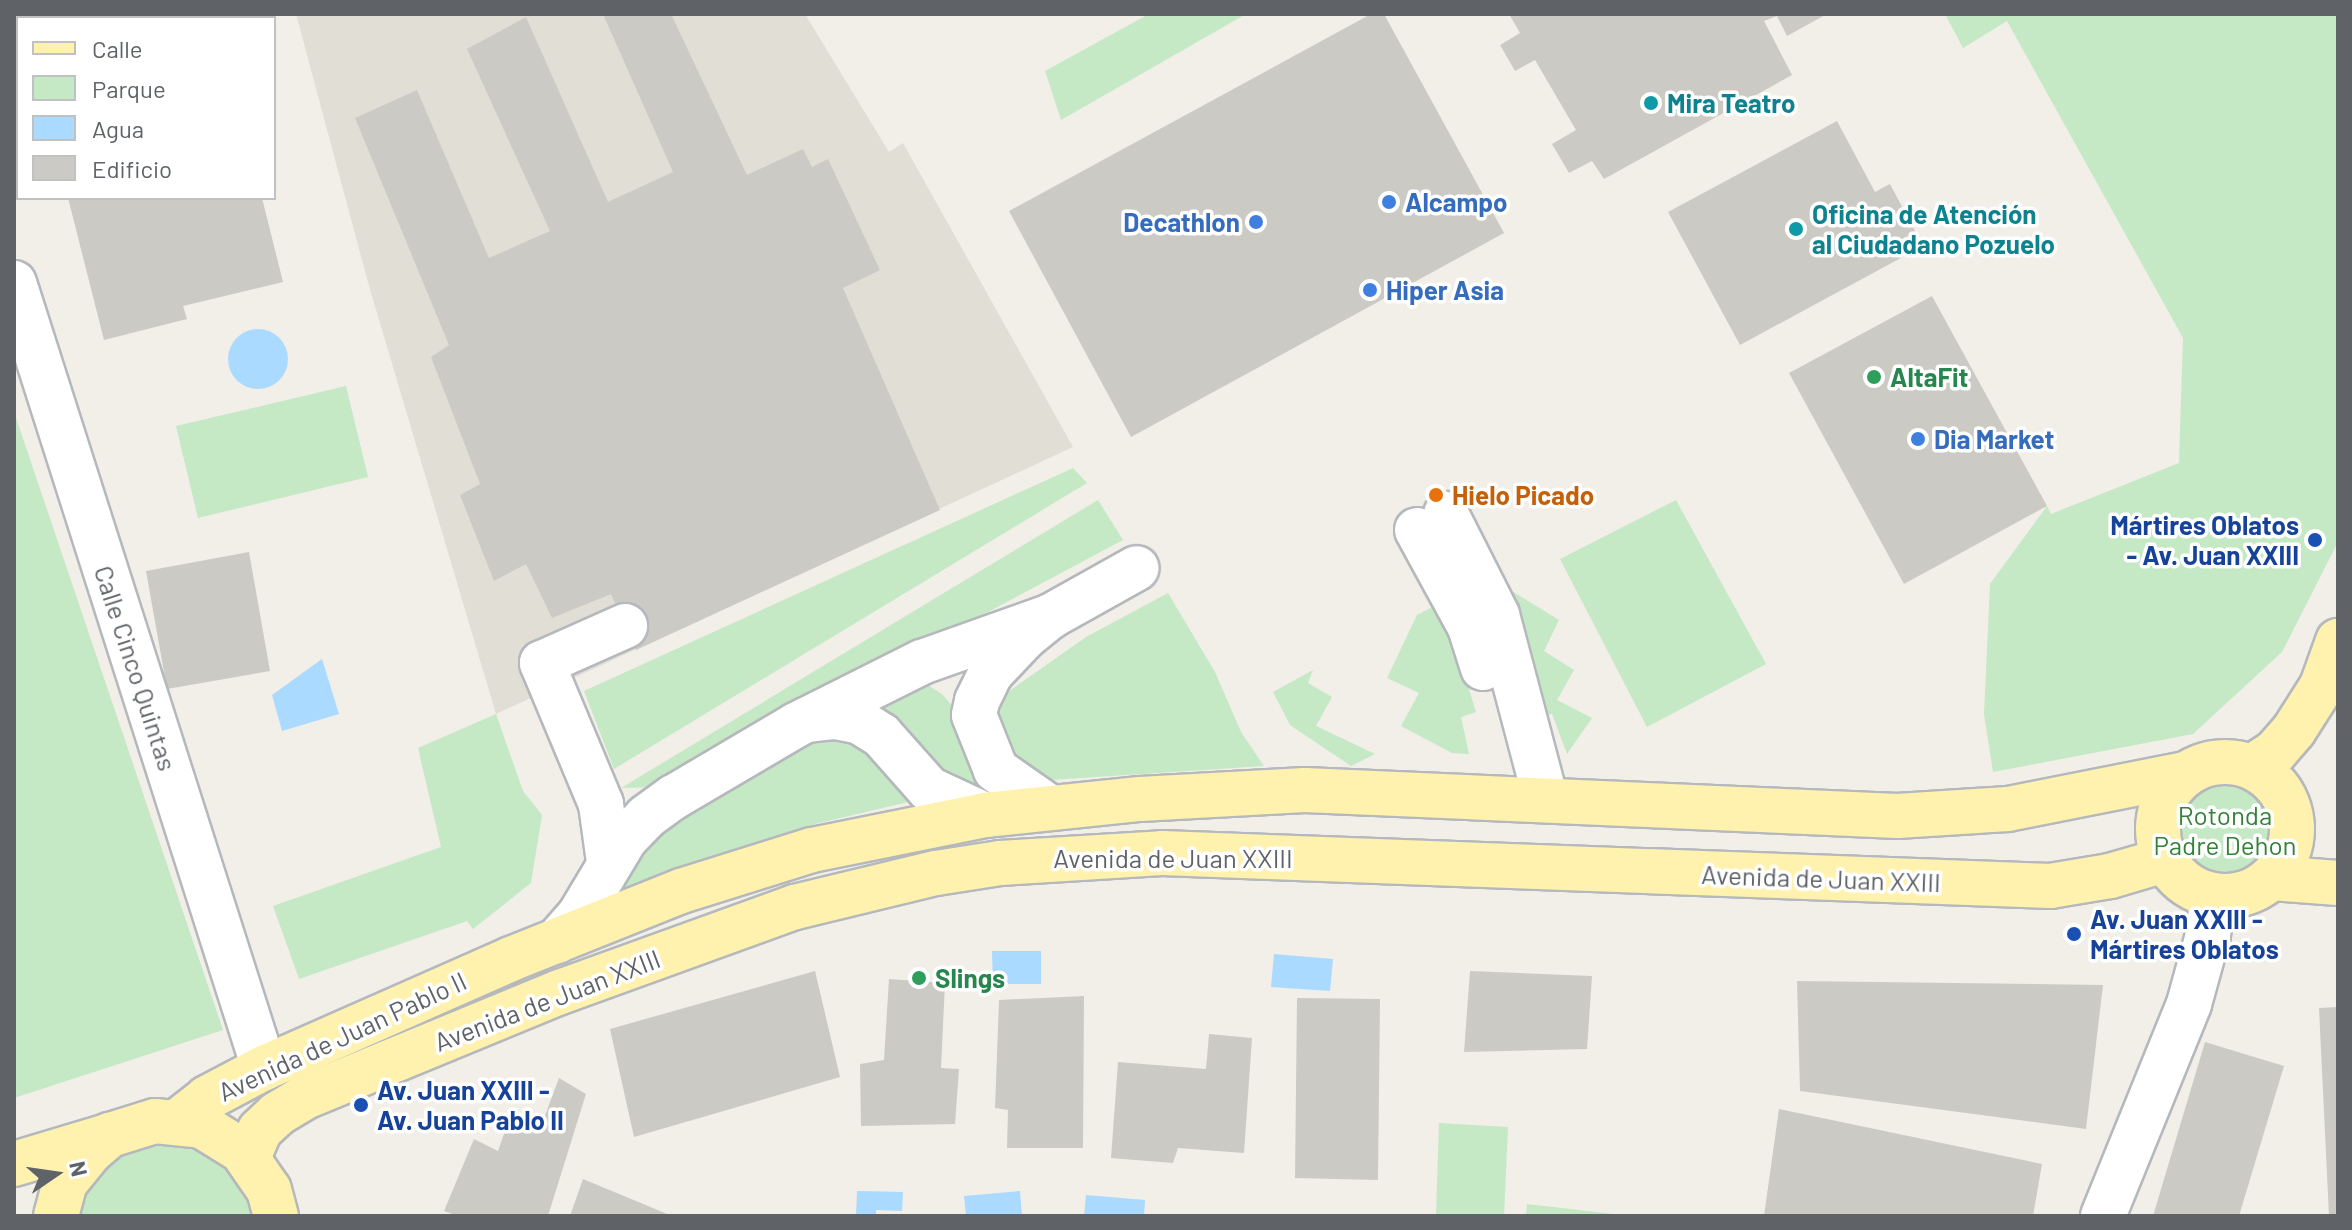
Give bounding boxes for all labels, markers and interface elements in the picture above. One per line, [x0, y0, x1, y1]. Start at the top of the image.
legend [16, 16, 276, 200]
text: Calle [92, 34, 143, 63]
text: Parque [92, 74, 166, 103]
place label: Mira Teatro [1667, 87, 1795, 119]
marker: Mira Teatro [1642, 94, 1660, 112]
text: Agua [92, 114, 144, 143]
text: Edificio [92, 154, 172, 183]
place label: Alcampo [1405, 186, 1507, 218]
marker: Alcampo [1380, 193, 1398, 211]
place label: Oficina de Atención al Ciudadano Pozuelo [1812, 198, 2055, 260]
place label: Decathlon [1123, 206, 1240, 238]
marker: Decathlon [1247, 213, 1265, 231]
marker: Oficina de Atención al Ciudadano Pozuelo [1787, 220, 1805, 238]
place label: Hiper Asia [1386, 274, 1504, 306]
marker: Hiper Asia [1361, 281, 1379, 299]
place label: AltaFit [1890, 361, 1968, 393]
marker: AltaFit [1865, 368, 1883, 386]
place label: Dia Market [1934, 423, 2054, 455]
marker: Dia Market [1909, 430, 1927, 448]
place label: Hielo Picado [1452, 479, 1594, 511]
marker: Hielo Picado [1427, 486, 1445, 504]
place label: Mártires Oblatos - Av. Juan XXIII [2110, 509, 2299, 570]
marker: Mártires Oblatos - Av. Juan XXIII [2306, 531, 2324, 549]
street label: Calle Cinco Quintas [88, 562, 184, 774]
park label: Rotonda Padre Dehon [2153, 799, 2297, 860]
street label: Avenida de Juan XXIII [1053, 842, 1293, 874]
street label: Avenida de Juan XXIII [1701, 858, 1941, 898]
place label: Av. Juan XXIII - Mártires Oblatos [2090, 903, 2279, 964]
marker: Av. Juan XXIII - Mártires Oblatos [2065, 925, 2083, 943]
street label: Avenida de Juan XXIII [430, 942, 664, 1058]
place label: Slings [935, 962, 1005, 994]
street label: Avenida de Juan Pablo II [213, 965, 471, 1107]
marker: Slings [910, 969, 928, 987]
place label: Av. Juan XXIII - Av. Juan Pablo II [377, 1074, 564, 1136]
marker: Av. Juan XXIII - Av. Juan Pablo II [352, 1096, 370, 1114]
north arrow [16, 1134, 96, 1214]
text: N [65, 1159, 94, 1179]

